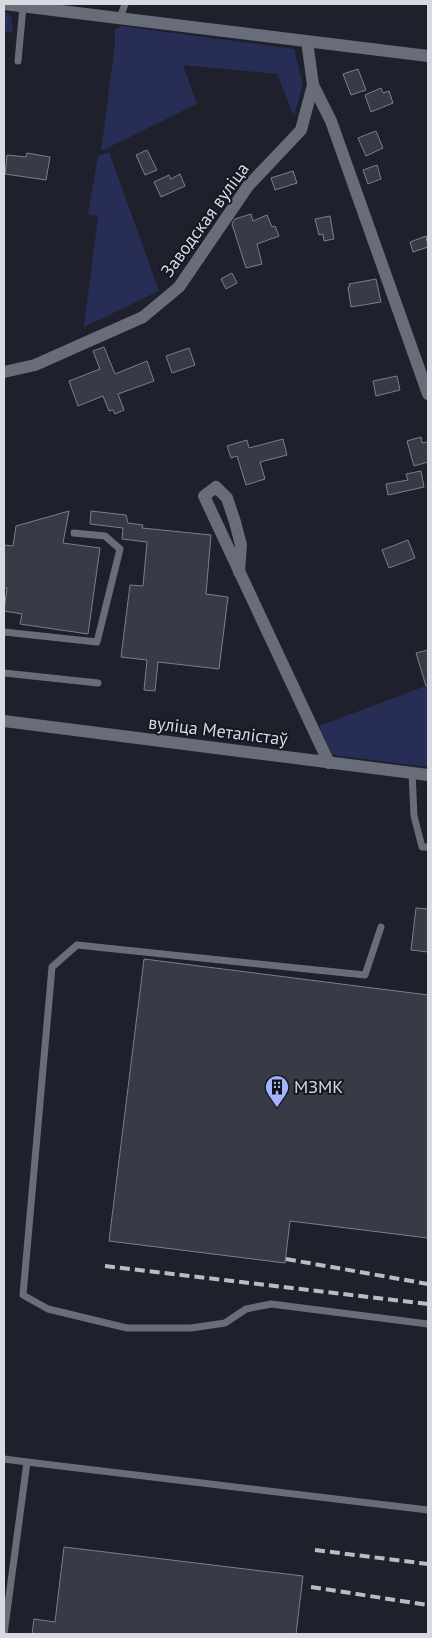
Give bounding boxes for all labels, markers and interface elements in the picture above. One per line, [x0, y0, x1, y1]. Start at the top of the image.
street label: Заводская вуліца [155, 158, 254, 281]
street label: вуліца Металістаў [147, 711, 290, 751]
building icon: МЗМК [264, 1074, 290, 1108]
place label: МЗМК [294, 1075, 343, 1098]

